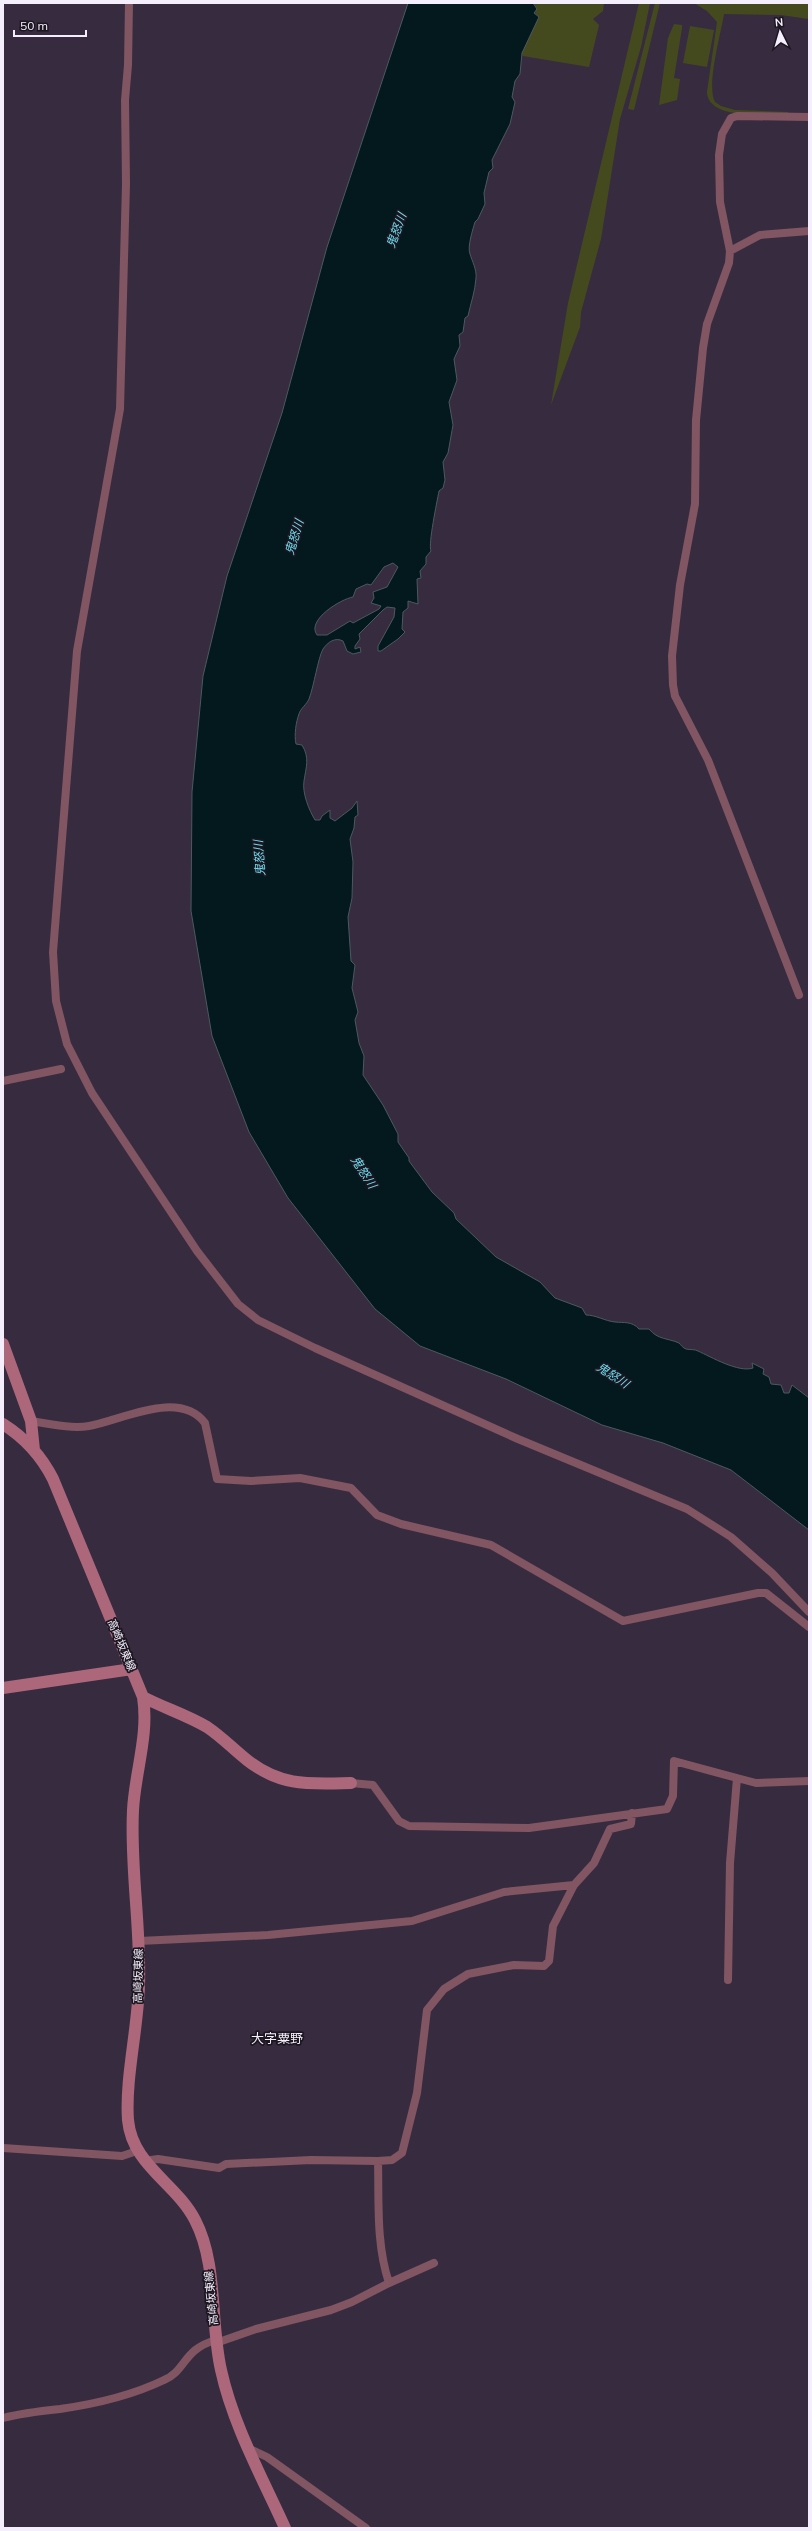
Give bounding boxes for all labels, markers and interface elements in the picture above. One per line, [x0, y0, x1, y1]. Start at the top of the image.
scale bar [14, 12, 86, 38]
north arrow [760, 12, 800, 52]
text: N [774, 15, 784, 29]
text: 50 m [20, 18, 48, 33]
water label: 鬼怒川 [383, 209, 410, 249]
water label: 鬼怒川 [282, 516, 307, 556]
water label: 鬼怒川 [250, 838, 268, 876]
water label: 鬼怒川 [348, 1153, 381, 1193]
water label: 鬼怒川 [594, 1359, 634, 1392]
street label: 高崎坂東線 [105, 1617, 139, 1673]
street label: 高崎坂東線 [131, 1948, 145, 2004]
district label: 大字粟野 [251, 2030, 303, 2046]
street label: 高崎坂東線 [201, 2270, 221, 2326]

